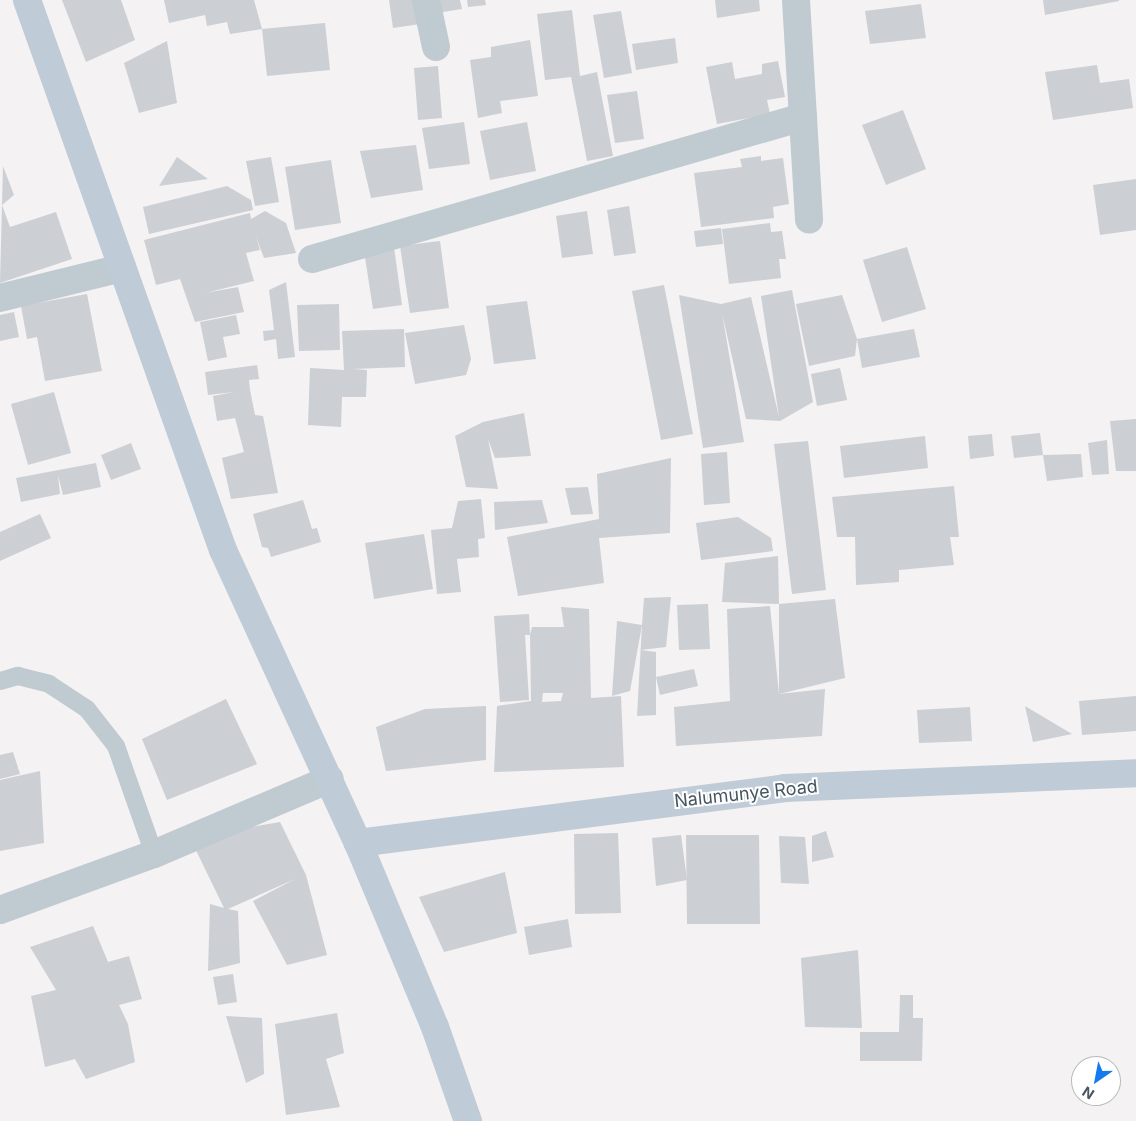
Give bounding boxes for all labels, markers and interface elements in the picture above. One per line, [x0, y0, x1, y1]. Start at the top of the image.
street label: Nalumunye Road [673, 776, 819, 812]
north arrow [1071, 1056, 1121, 1106]
text: N [1079, 1083, 1097, 1103]

